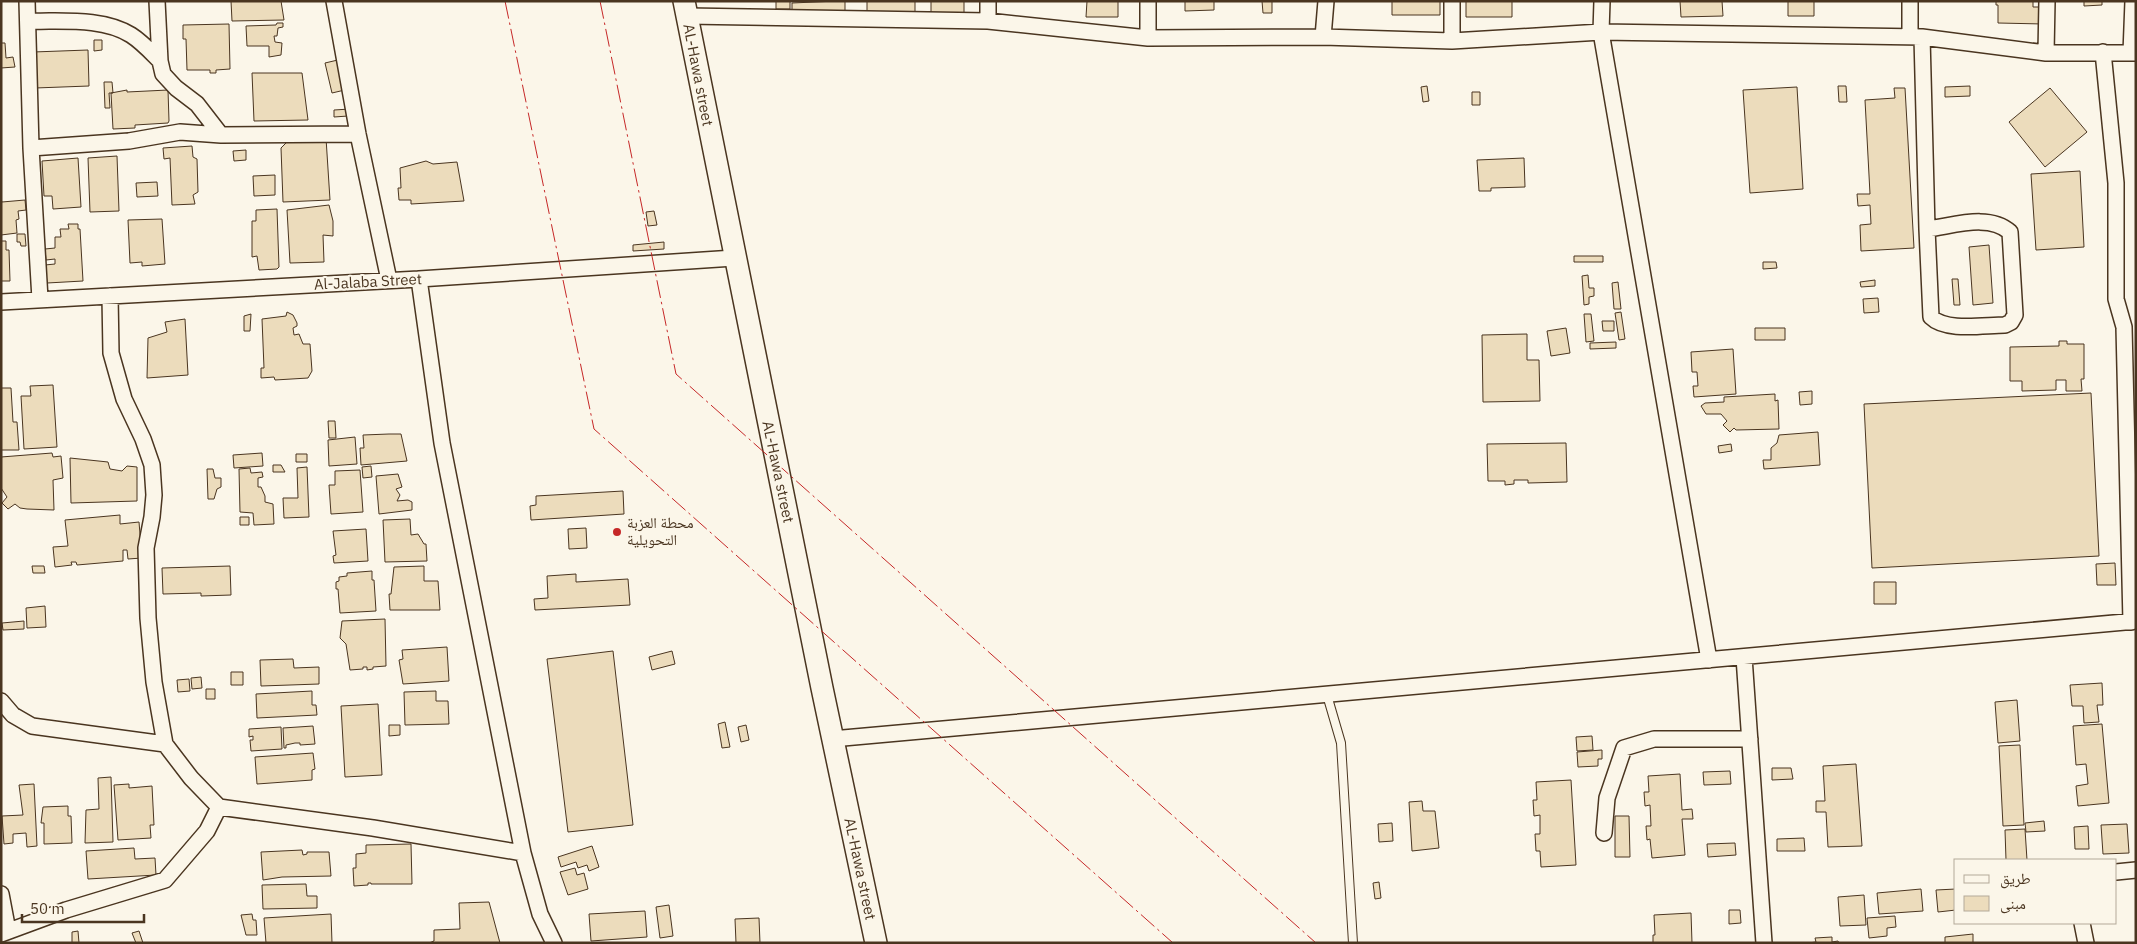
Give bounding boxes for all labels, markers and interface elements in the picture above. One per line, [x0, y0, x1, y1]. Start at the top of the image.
street label: AL-Hawa street [679, 22, 718, 128]
street label: Al-Jalaba Street [313, 269, 423, 294]
street label: AL-Hawa street [758, 419, 799, 525]
place label: محطة العزبة التحويلية [627, 513, 694, 549]
marker: محطة العزبة التحويلية [611, 526, 623, 538]
street label: AL-Hawa street [840, 816, 881, 922]
legend [1954, 859, 2117, 924]
text: طريق [2000, 869, 2031, 889]
scale bar [22, 892, 145, 924]
text: مبنى [2000, 894, 2026, 914]
text: 50 m [30, 899, 65, 918]

